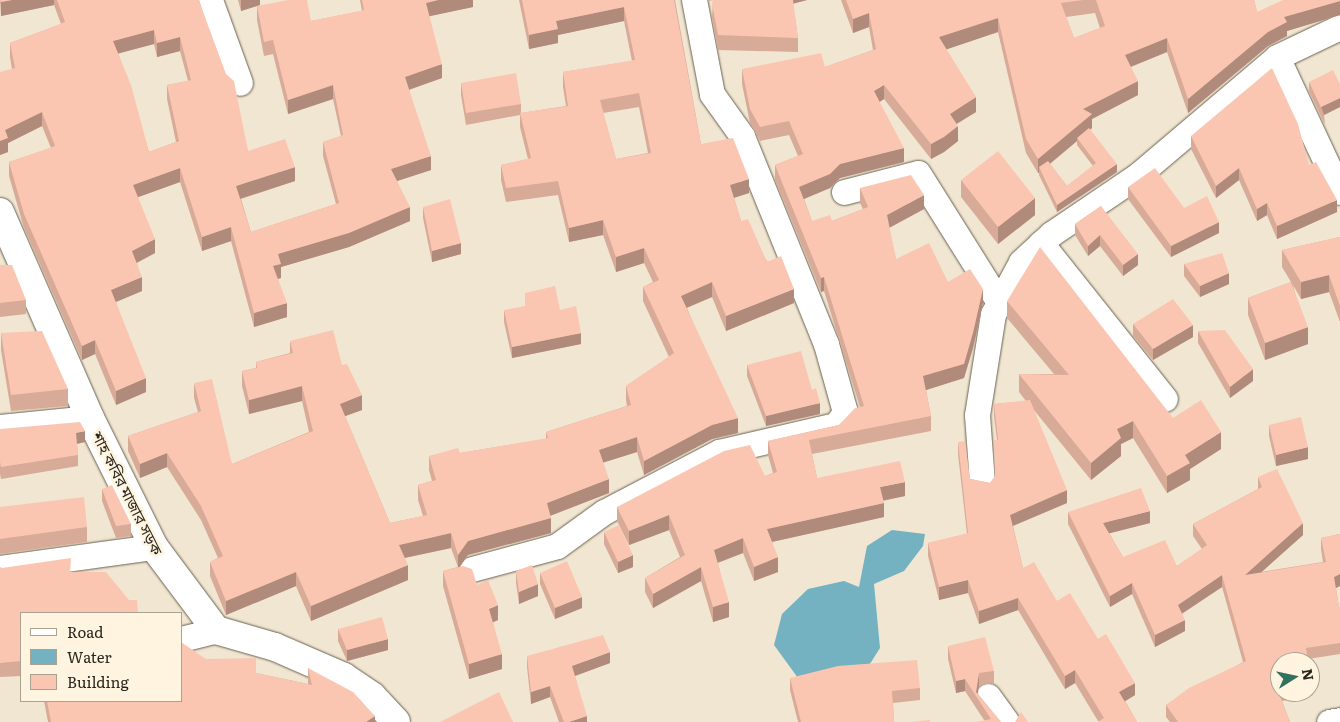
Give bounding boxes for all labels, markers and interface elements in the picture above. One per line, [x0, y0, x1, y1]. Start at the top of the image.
street label: শাহ কবির মাজার সড়ক [89, 428, 167, 558]
legend [20, 612, 182, 702]
text: Road [67, 620, 103, 643]
text: Water [67, 645, 112, 668]
north arrow [1270, 652, 1320, 702]
text: N [1298, 667, 1320, 682]
text: Building [67, 670, 129, 693]

